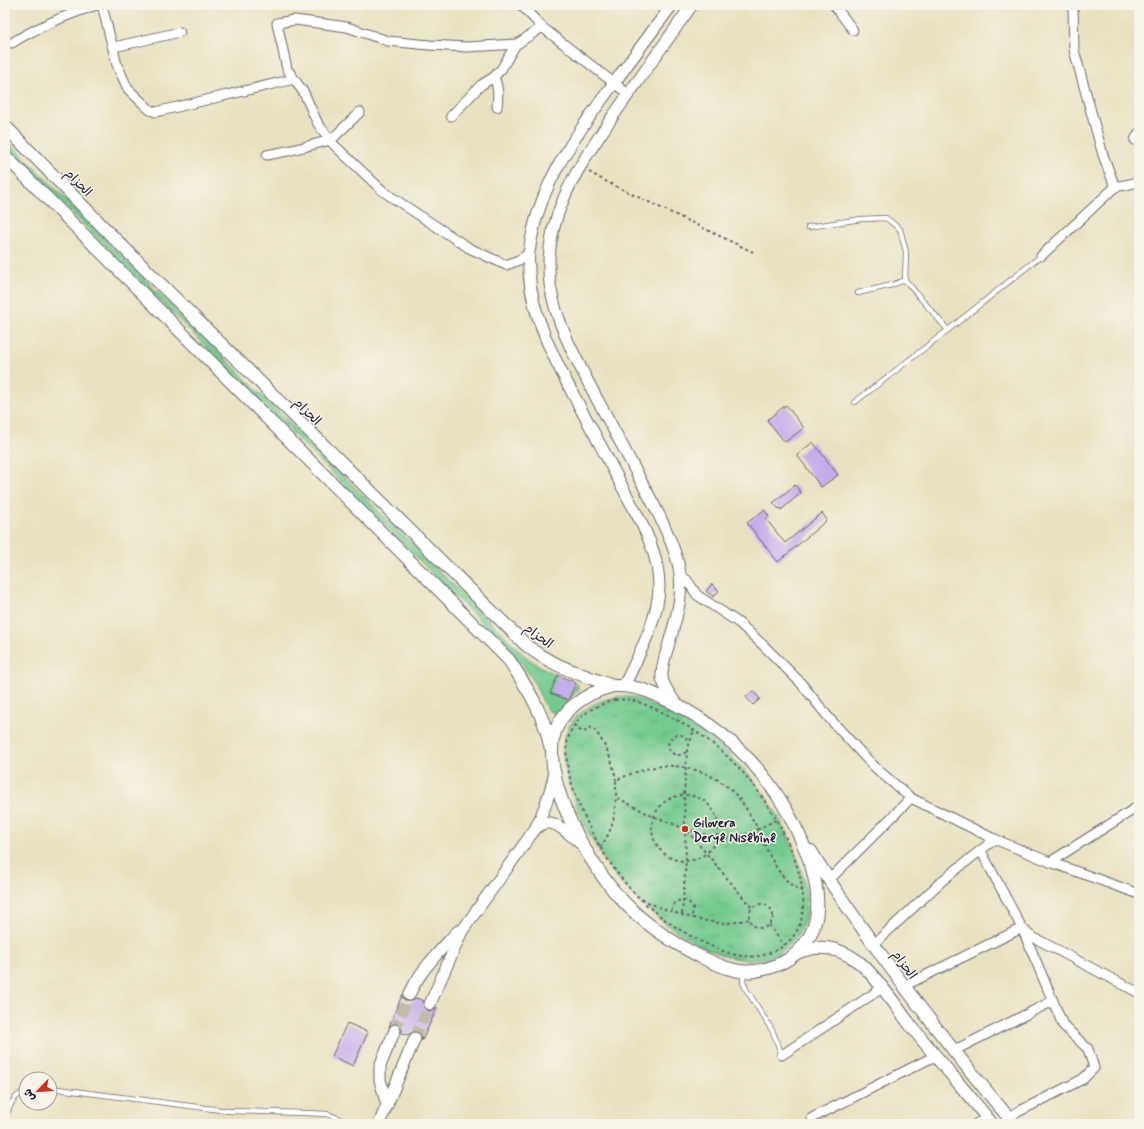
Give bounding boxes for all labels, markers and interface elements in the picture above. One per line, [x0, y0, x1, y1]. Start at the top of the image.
street label: الحزام [60, 165, 95, 201]
street label: الحزام [289, 395, 324, 430]
street label: الحزام [519, 620, 556, 654]
place label: Gilovera Deryê Nisêbînê [693, 815, 777, 847]
marker: Gilovera Deryê Nisêbînê [680, 824, 690, 834]
street label: الحزام [887, 947, 920, 984]
north arrow [18, 1071, 58, 1111]
text: ش [21, 1086, 39, 1103]

